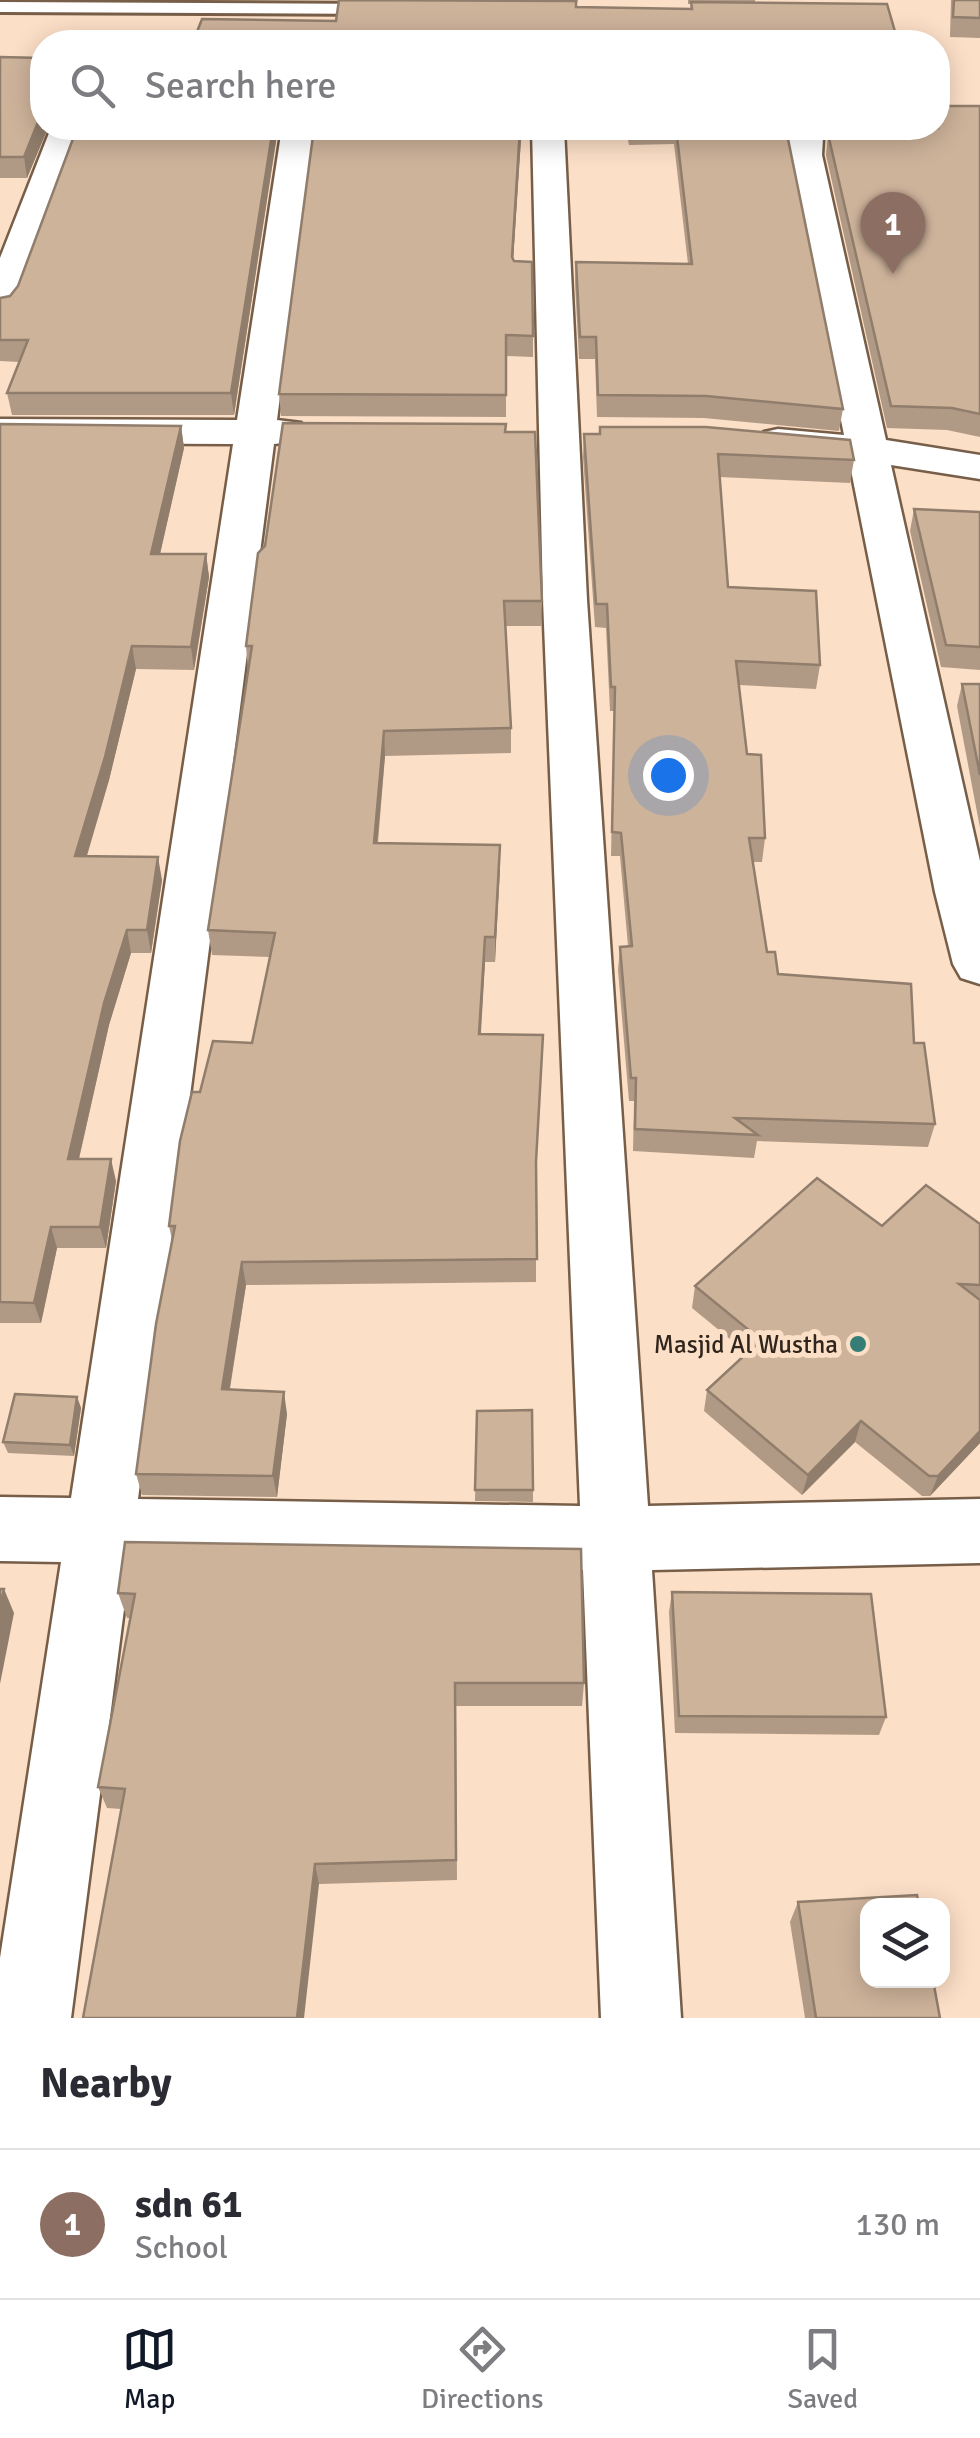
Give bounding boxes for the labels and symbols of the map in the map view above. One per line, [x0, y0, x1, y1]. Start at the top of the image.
pin: 1 [860, 192, 926, 274]
your location [643, 750, 694, 801]
place label: Masjid Al Wustha [654, 1329, 838, 1360]
marker: Masjid Al Wustha [847, 1333, 869, 1355]

